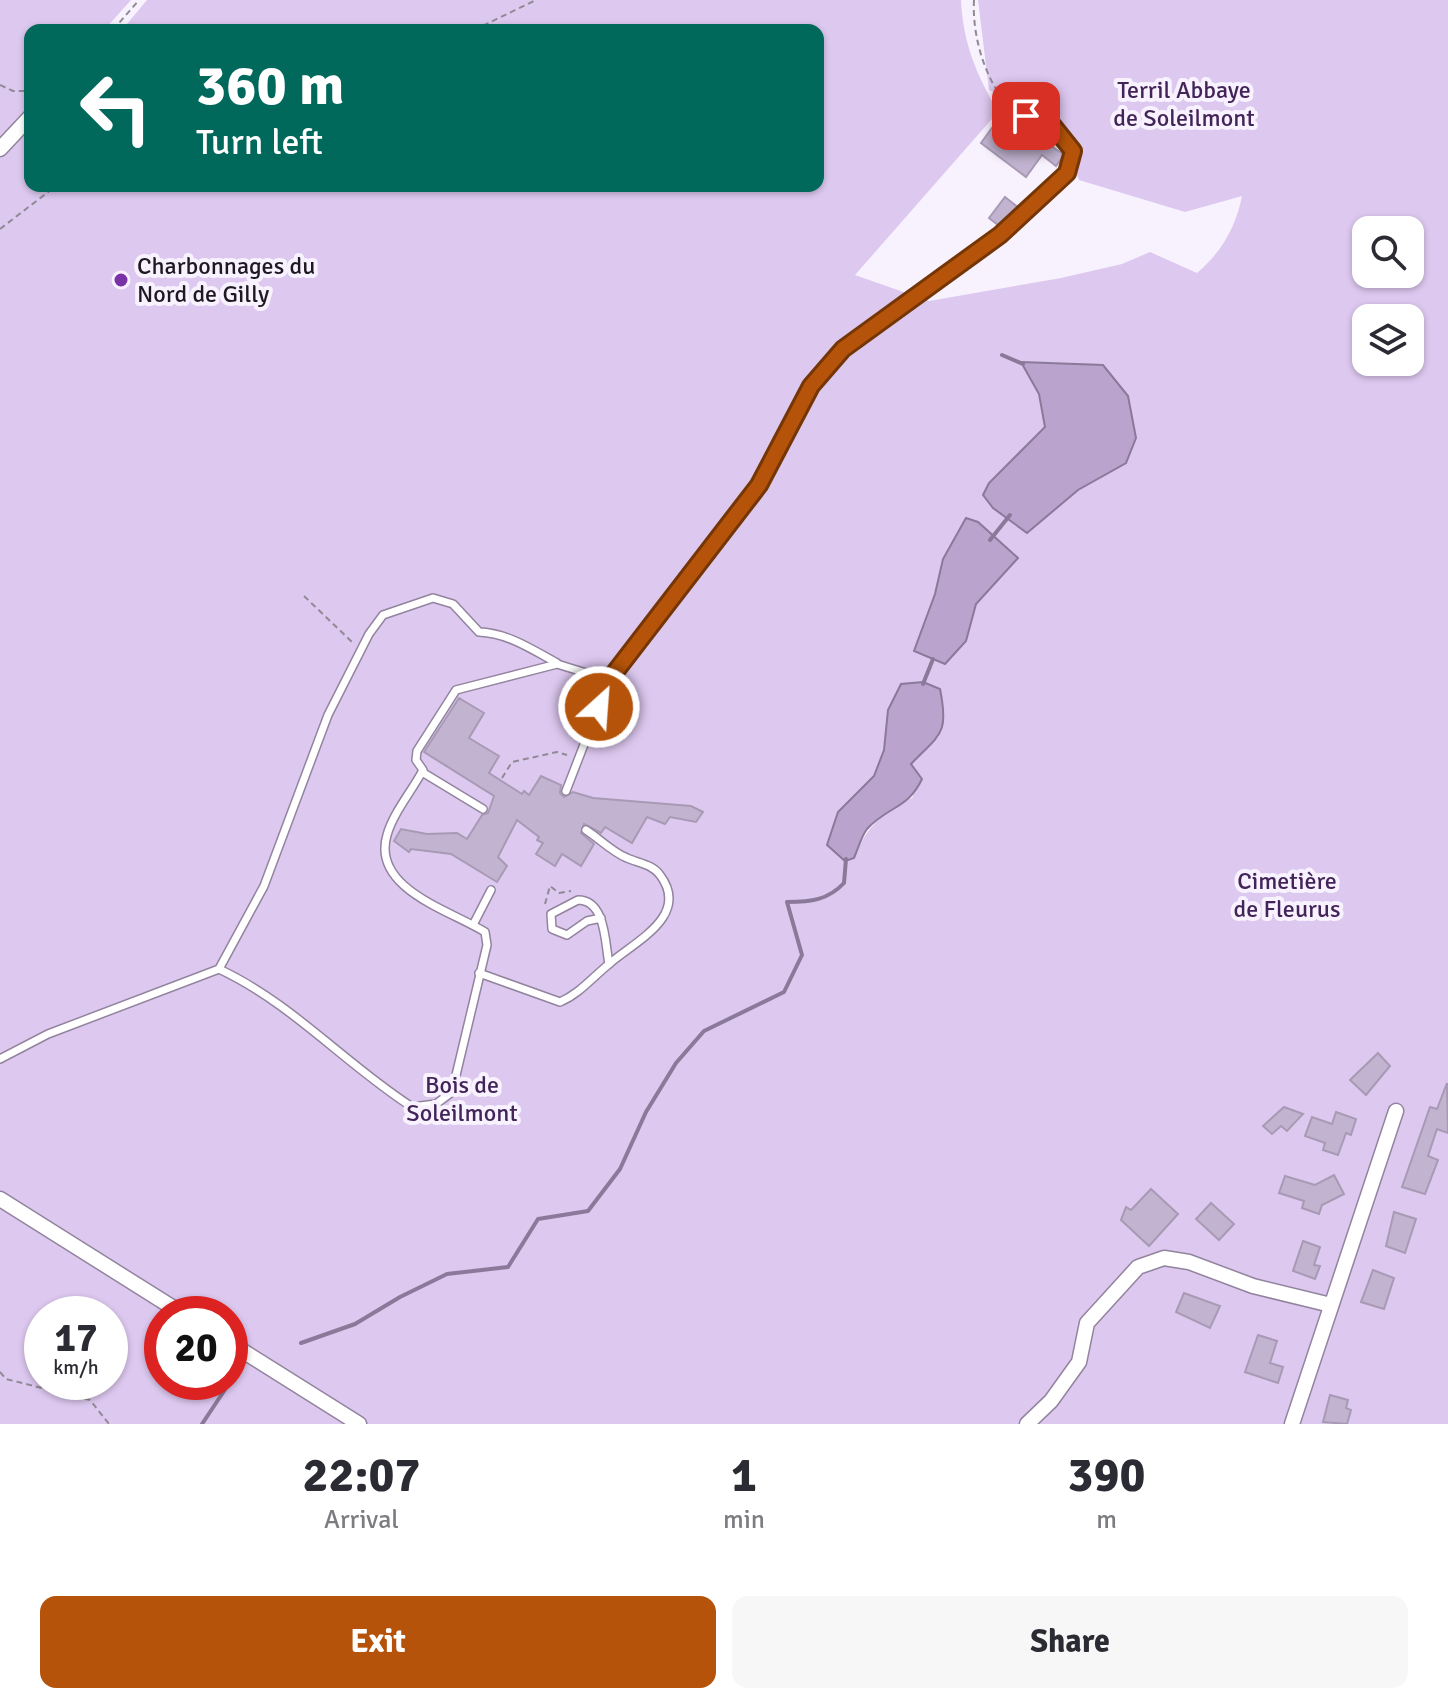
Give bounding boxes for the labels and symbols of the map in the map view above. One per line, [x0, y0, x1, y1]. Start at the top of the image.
park label: Terril Abbaye de Soleilmont [1113, 75, 1255, 133]
pin [992, 82, 1060, 150]
place label: Charbonnages du Nord de Gilly [137, 251, 315, 309]
marker: Charbonnages du Nord de Gilly [112, 271, 130, 289]
position arrow [557, 665, 641, 749]
park label: Cimetière de Fleurus [1234, 866, 1340, 924]
park label: Bois de Soleilmont [406, 1070, 518, 1128]
speed limit sign: 20 [144, 1296, 248, 1400]

